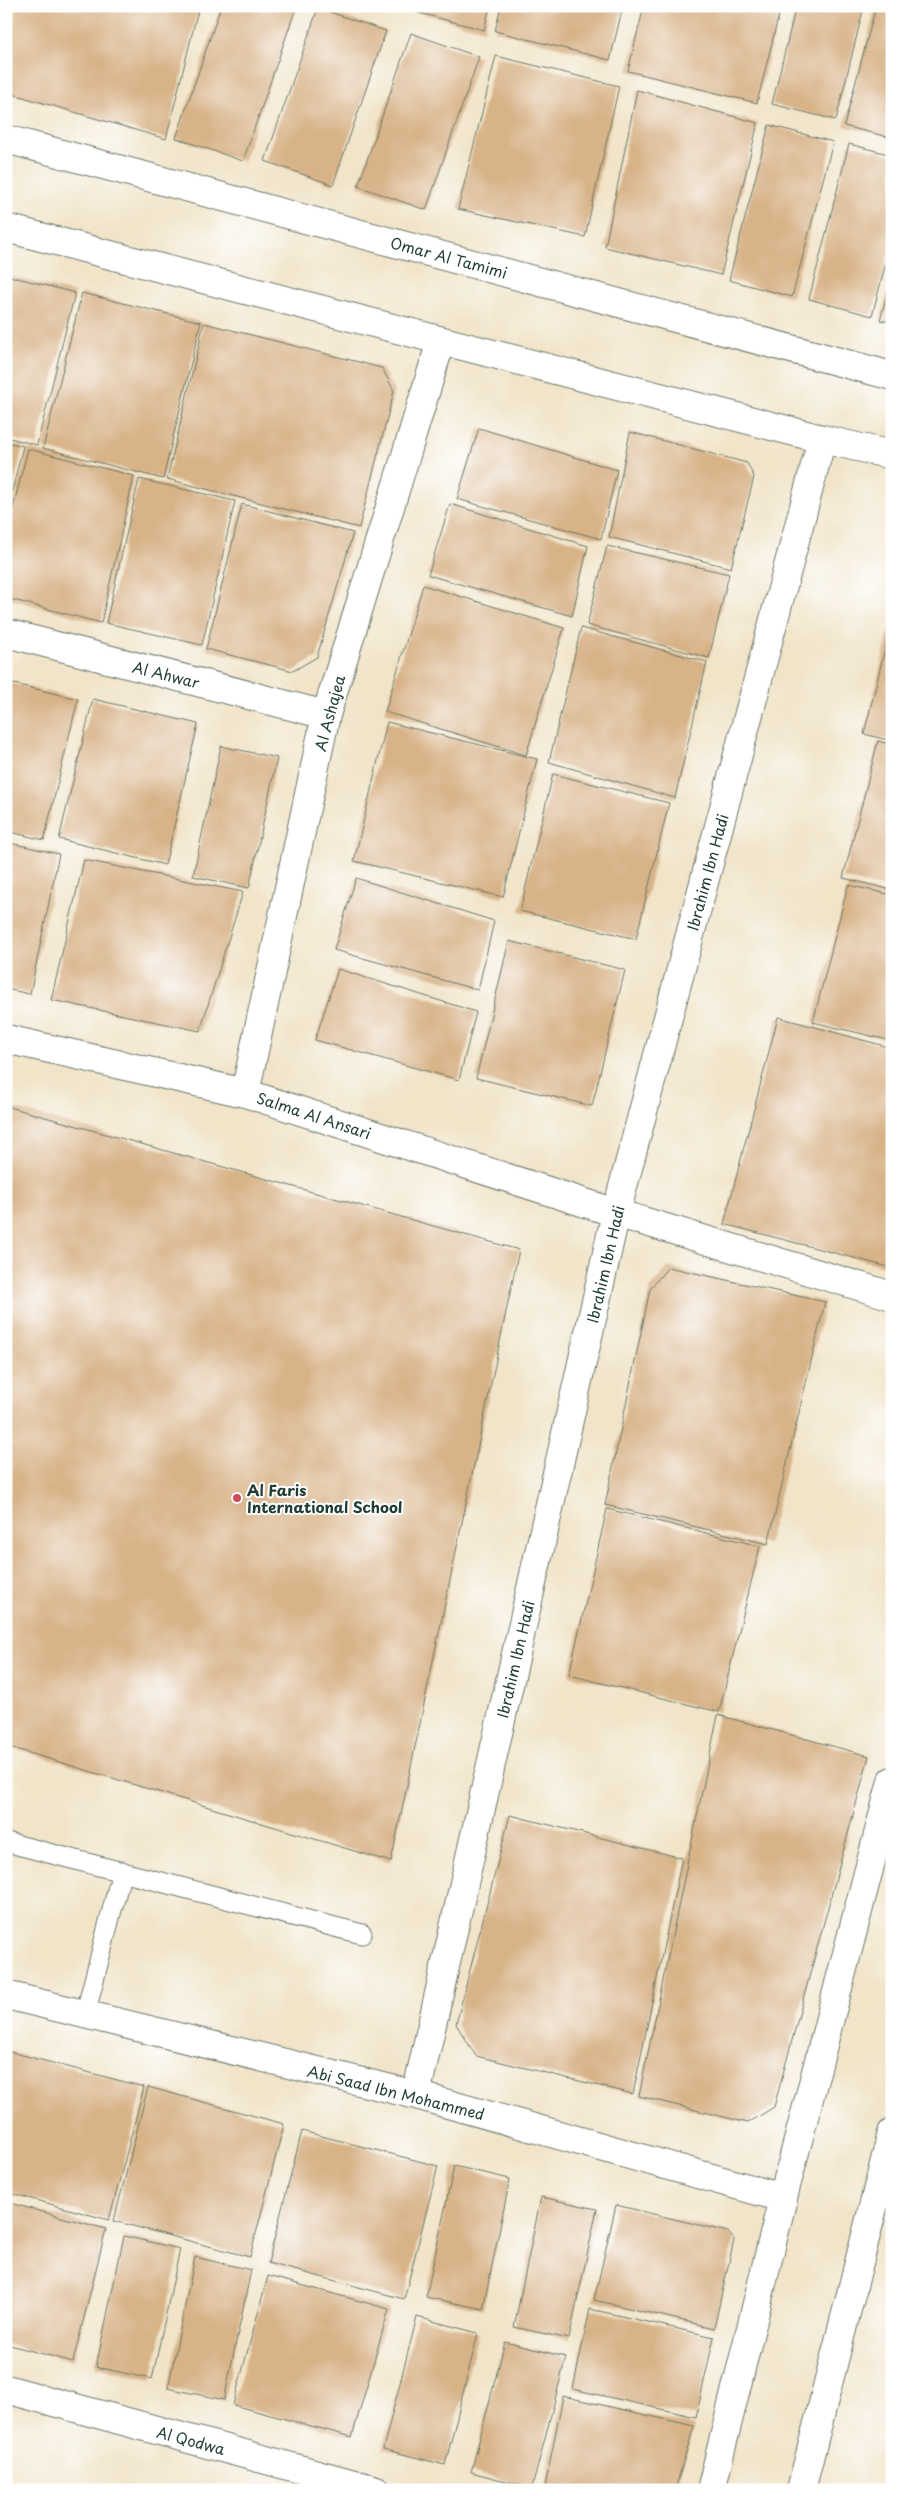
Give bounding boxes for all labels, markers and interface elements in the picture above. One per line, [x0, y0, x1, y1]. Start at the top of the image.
street label: Omar Al Tamimi [388, 230, 510, 284]
street label: Al Ahwar [130, 655, 202, 693]
street label: Al Ashajea [308, 672, 350, 754]
street label: Ibrahim Ibn Hadi [680, 811, 734, 933]
street label: Salma Al Ansari [254, 1086, 374, 1144]
street label: Ibrahim Ibn Hadi [580, 1203, 630, 1325]
place label: Al Faris International School [247, 1478, 402, 1518]
marker: Al Faris International School [231, 1492, 243, 1504]
street label: Ibrahim Ibn Hadi [490, 1598, 540, 1720]
street label: Abi Saad Ibn Mohammed [305, 2059, 487, 2125]
street label: Al Qodwa [154, 2420, 228, 2460]

